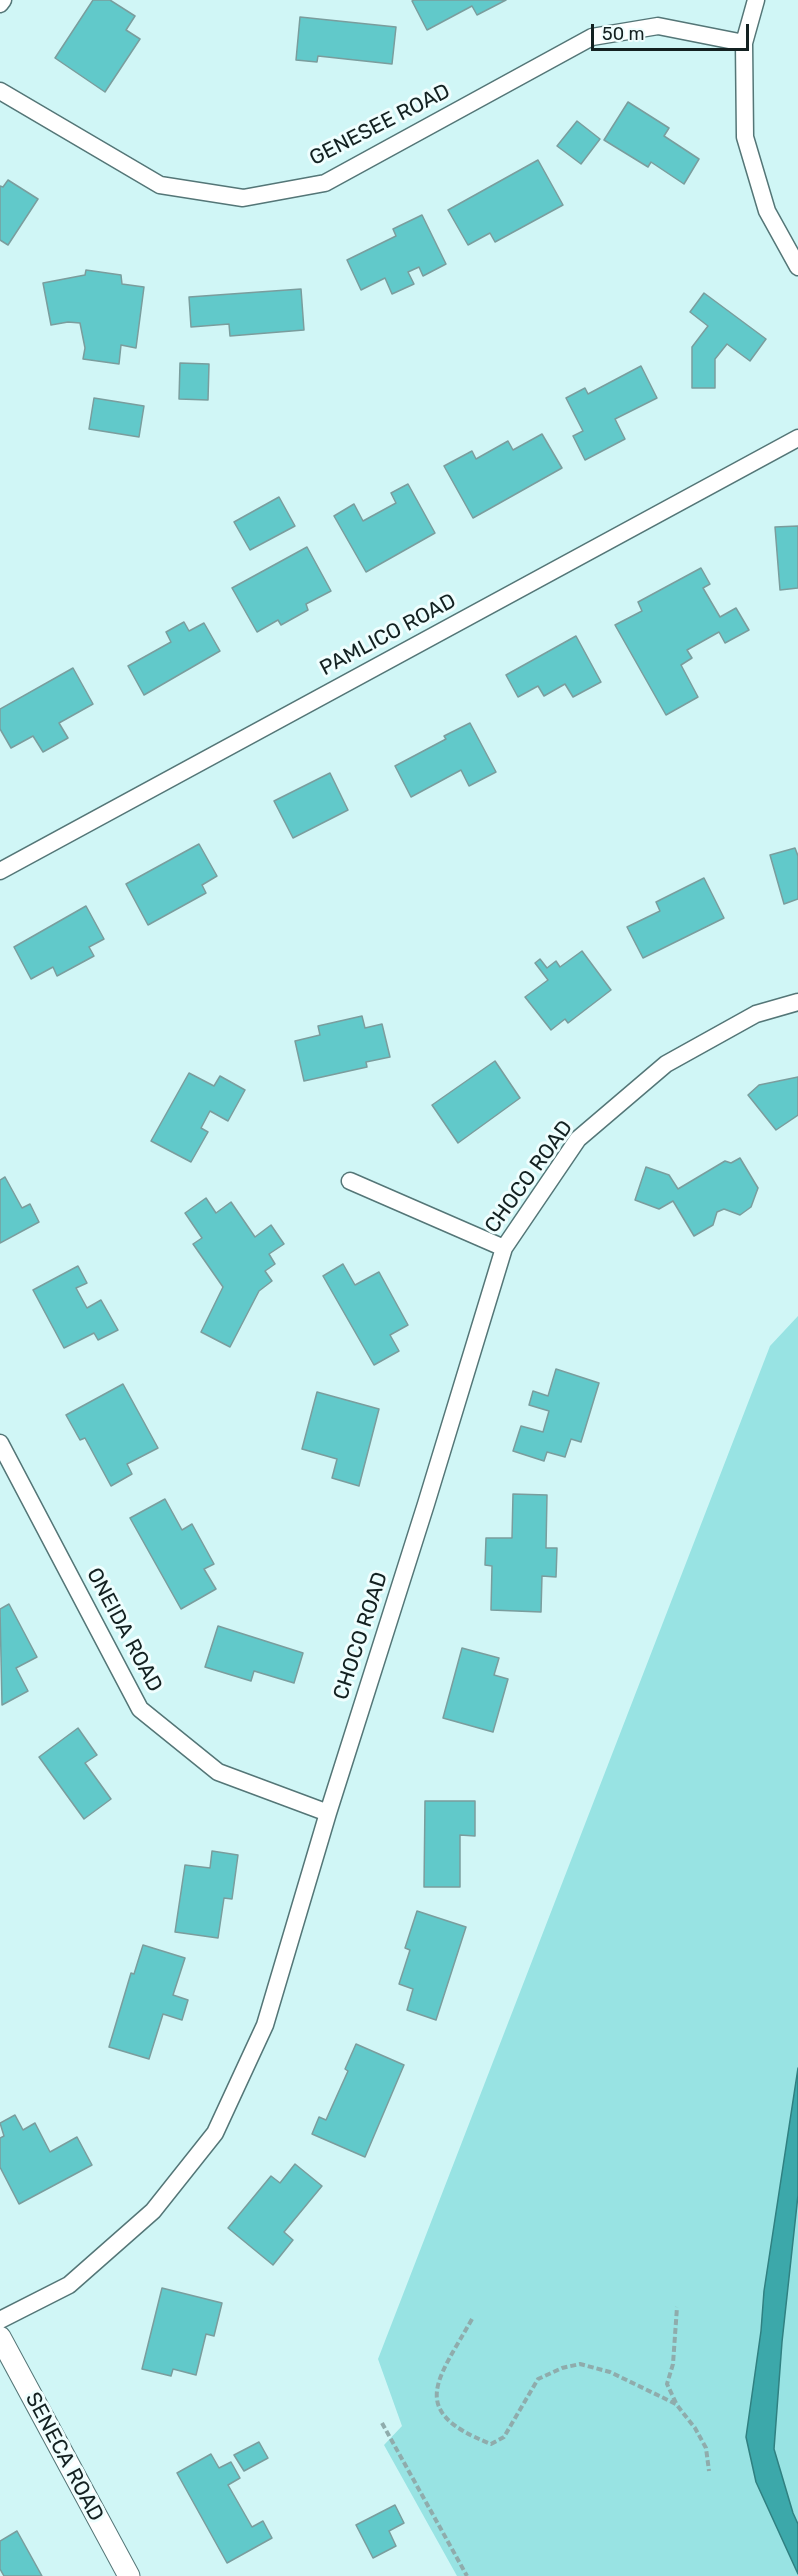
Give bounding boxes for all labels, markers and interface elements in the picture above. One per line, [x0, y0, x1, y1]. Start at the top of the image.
scale bar [594, 12, 752, 50]
text: 50 m [602, 23, 645, 45]
street label: GENESEE ROAD [306, 79, 454, 171]
street label: PAMLICO ROAD [316, 589, 460, 681]
street label: CHOCO ROAD [480, 1116, 578, 1238]
street label: ONEIDA ROAD [81, 1564, 167, 1696]
street label: CHOCO ROAD [329, 1569, 393, 1703]
street label: SENECA ROAD [19, 2388, 109, 2526]

